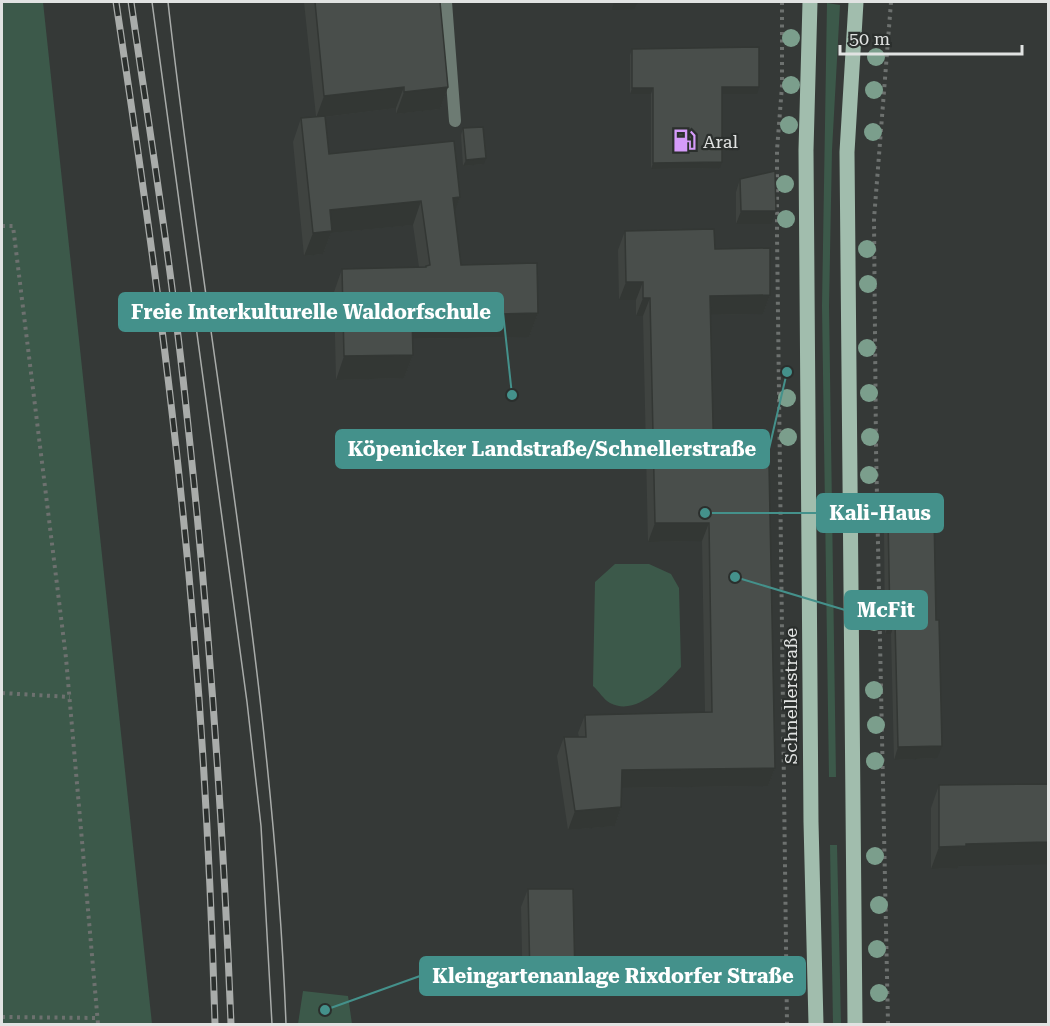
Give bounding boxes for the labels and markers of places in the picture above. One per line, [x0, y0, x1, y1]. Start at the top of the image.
fuel station icon: Aral [672, 128, 698, 154]
place label: Aral [703, 131, 739, 152]
callout: Freie Interkulturelle Waldorfschule [119, 293, 503, 331]
callout: Köpenicker Landstraße/Schnellerstraße [336, 430, 769, 468]
callout: Kali-Haus [817, 494, 943, 532]
callout: McFit [845, 591, 927, 629]
callout: Kleingartenanlage Rixdorfer Straße [420, 957, 805, 995]

